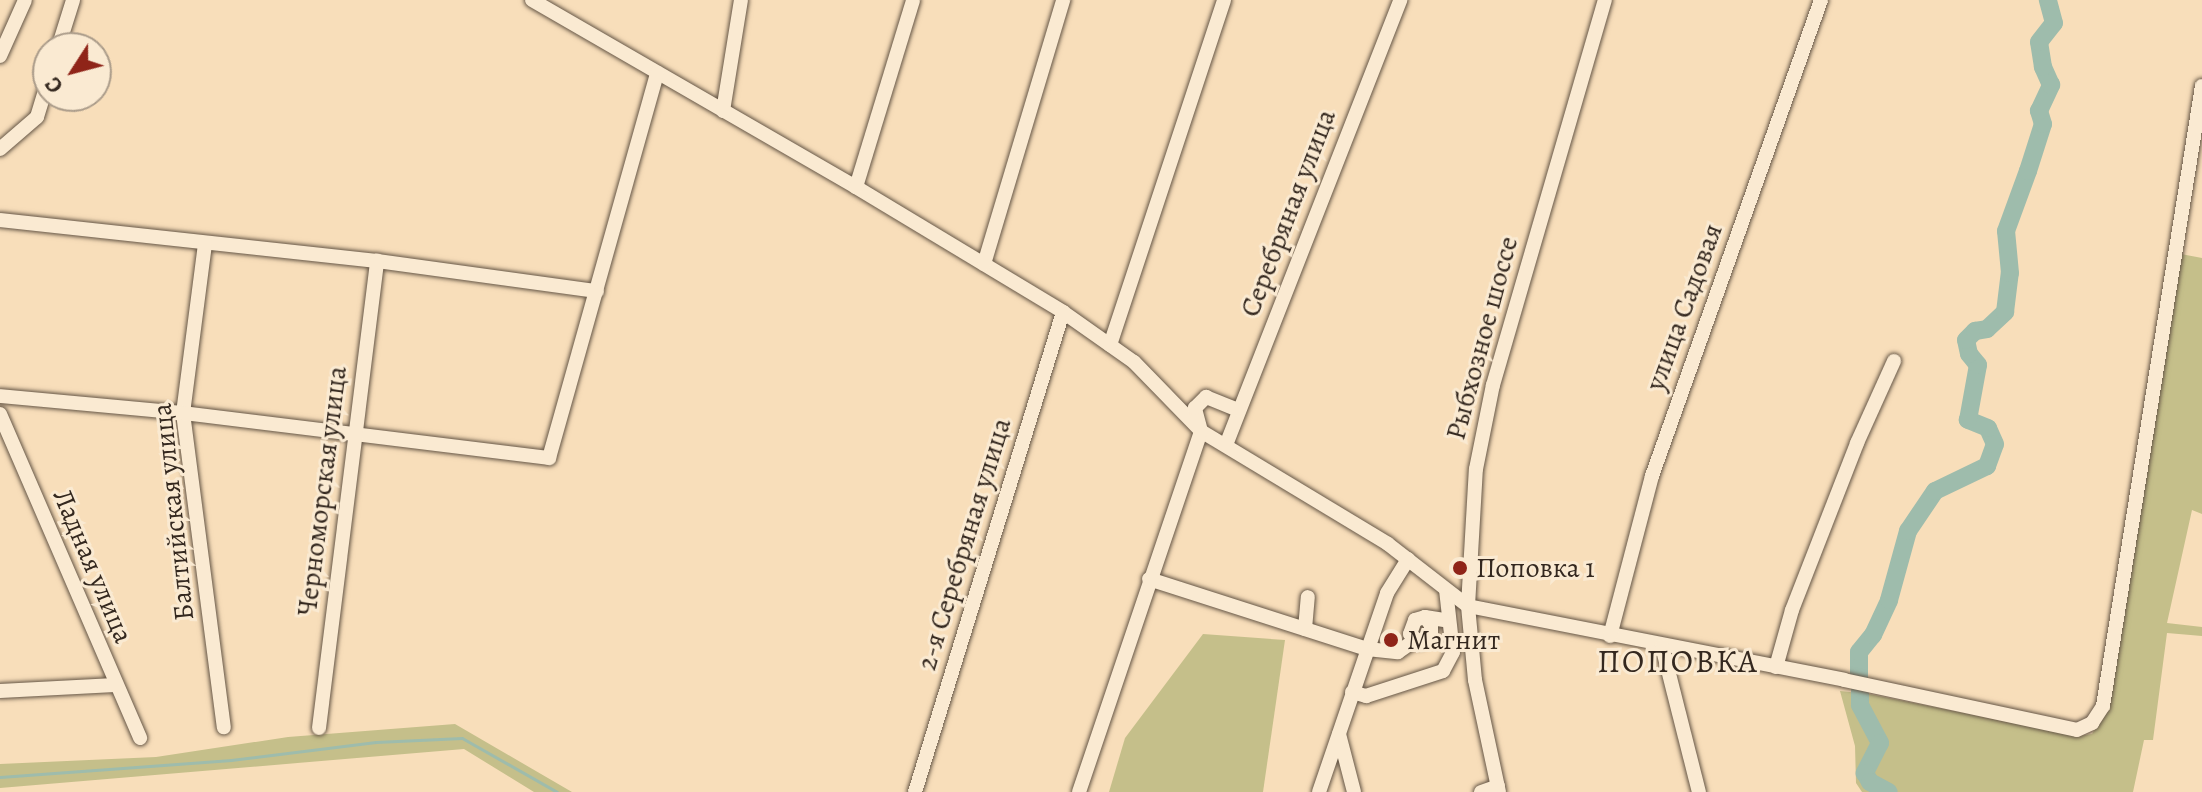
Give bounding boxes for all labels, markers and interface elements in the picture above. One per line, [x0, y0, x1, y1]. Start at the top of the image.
north arrow [32, 32, 112, 112]
text: С [38, 71, 70, 99]
street label: Серебряная улица [1233, 105, 1343, 321]
street label: улица Садовая [1638, 219, 1730, 395]
street label: Рыбхозное шоссе [1439, 233, 1525, 443]
street label: Черноморская улица [290, 364, 354, 618]
street label: Балтийская улица [145, 402, 201, 622]
street label: 2-я Серебряная улица [910, 414, 1018, 674]
street label: Ладная улица [45, 484, 141, 648]
place label: Поповка 1 [1476, 551, 1595, 585]
marker: Поповка 1 [1451, 559, 1469, 577]
place label: Магнит [1407, 623, 1500, 657]
marker: Магнит [1382, 631, 1400, 649]
district label: ПОПОВКА [1597, 642, 1759, 680]

